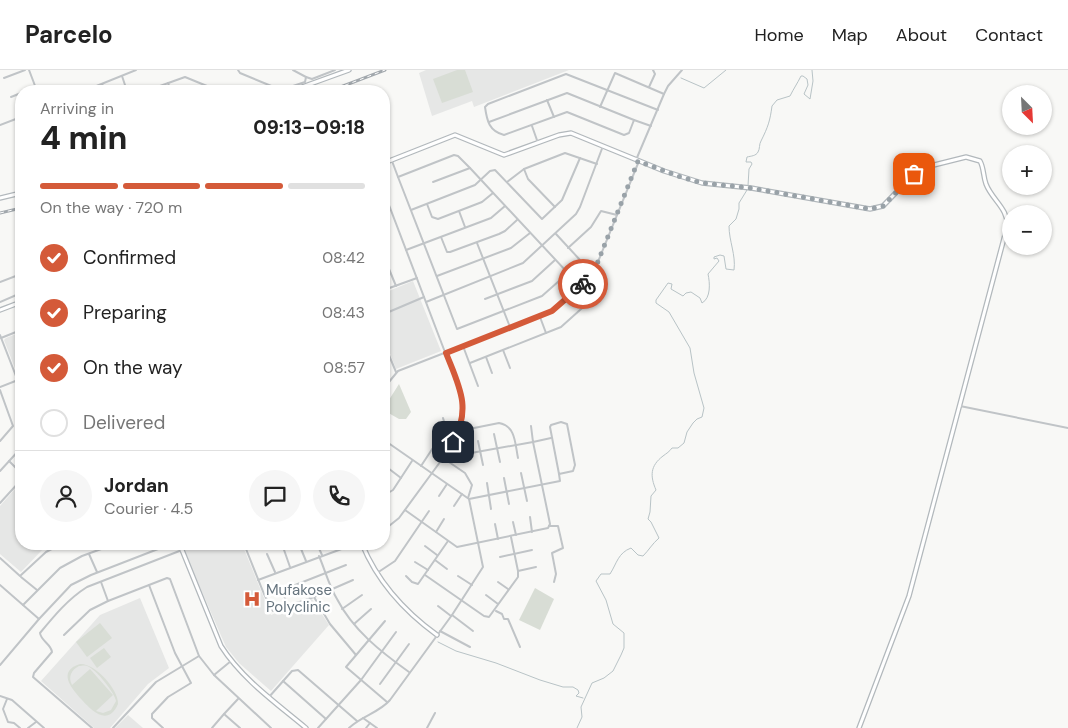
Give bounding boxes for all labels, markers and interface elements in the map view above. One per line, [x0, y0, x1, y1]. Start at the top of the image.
text: Parcelo [25, 19, 113, 50]
text: Home [754, 23, 804, 47]
text: Map [832, 23, 868, 47]
text: About [896, 23, 947, 47]
text: Contact [975, 23, 1043, 47]
north arrow [1002, 85, 1052, 135]
map controls [1002, 85, 1052, 255]
text: Arriving in [40, 98, 114, 119]
text: 09:13–09:18 [253, 115, 365, 140]
text: 4 min [40, 117, 127, 159]
button: + [1002, 145, 1052, 195]
pin [893, 153, 935, 195]
icon: bag [900, 160, 928, 188]
text: On the way · 720 m [40, 197, 182, 218]
button: − [1002, 205, 1052, 255]
icon: check [40, 244, 68, 272]
text: Confirmed [83, 245, 176, 270]
text: 08:42 [322, 247, 365, 268]
courier [558, 259, 608, 309]
icon: bike [569, 270, 597, 298]
icon: check [40, 299, 68, 327]
text: Preparing [83, 300, 167, 325]
text: 08:43 [322, 302, 365, 323]
icon: check [40, 354, 68, 382]
text: On the way [83, 355, 183, 380]
text: 08:57 [323, 357, 365, 378]
text: Delivered [83, 410, 165, 435]
pin [432, 421, 474, 463]
icon: home [439, 428, 467, 456]
button: person [40, 470, 92, 522]
button: chat [249, 470, 301, 522]
button: phone [313, 470, 365, 522]
text: Jordan [104, 473, 169, 498]
text: Courier · 4.5 [104, 498, 193, 519]
place label: Mufakose Polyclinic [266, 580, 332, 617]
hospital icon: Mufakose Polyclinic [242, 589, 262, 609]

